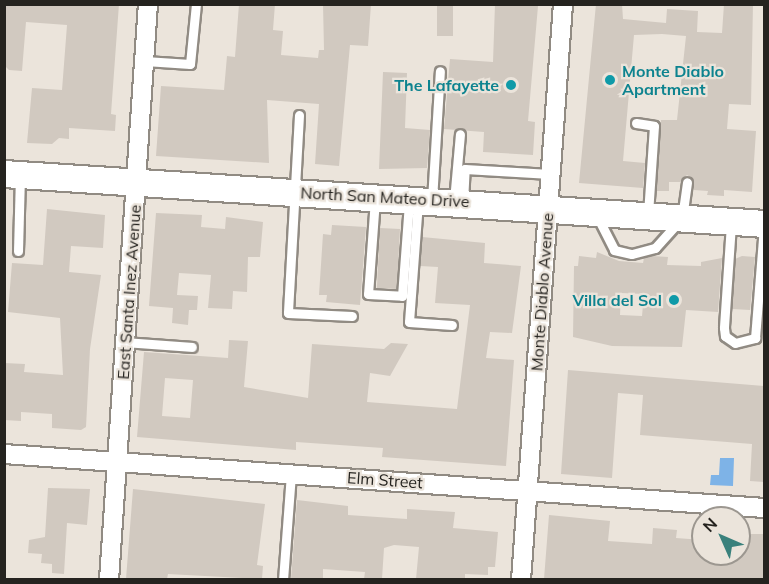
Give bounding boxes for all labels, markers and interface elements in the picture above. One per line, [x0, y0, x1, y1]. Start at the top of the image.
place label: Monte Diablo Apartment [622, 61, 724, 99]
marker: Monte Diablo Apartment [603, 73, 617, 87]
place label: The Lafayette [394, 75, 499, 95]
marker: The Lafayette [504, 78, 518, 92]
street label: North San Mateo Drive [300, 183, 470, 211]
street label: East Santa Inez Avenue [113, 204, 145, 380]
street label: Monte Diablo Avenue [527, 212, 557, 372]
place label: Villa del Sol [572, 290, 662, 310]
marker: Villa del Sol [667, 293, 681, 307]
street label: Elm Street [347, 468, 423, 492]
north arrow [691, 506, 751, 566]
text: N [698, 513, 721, 536]

